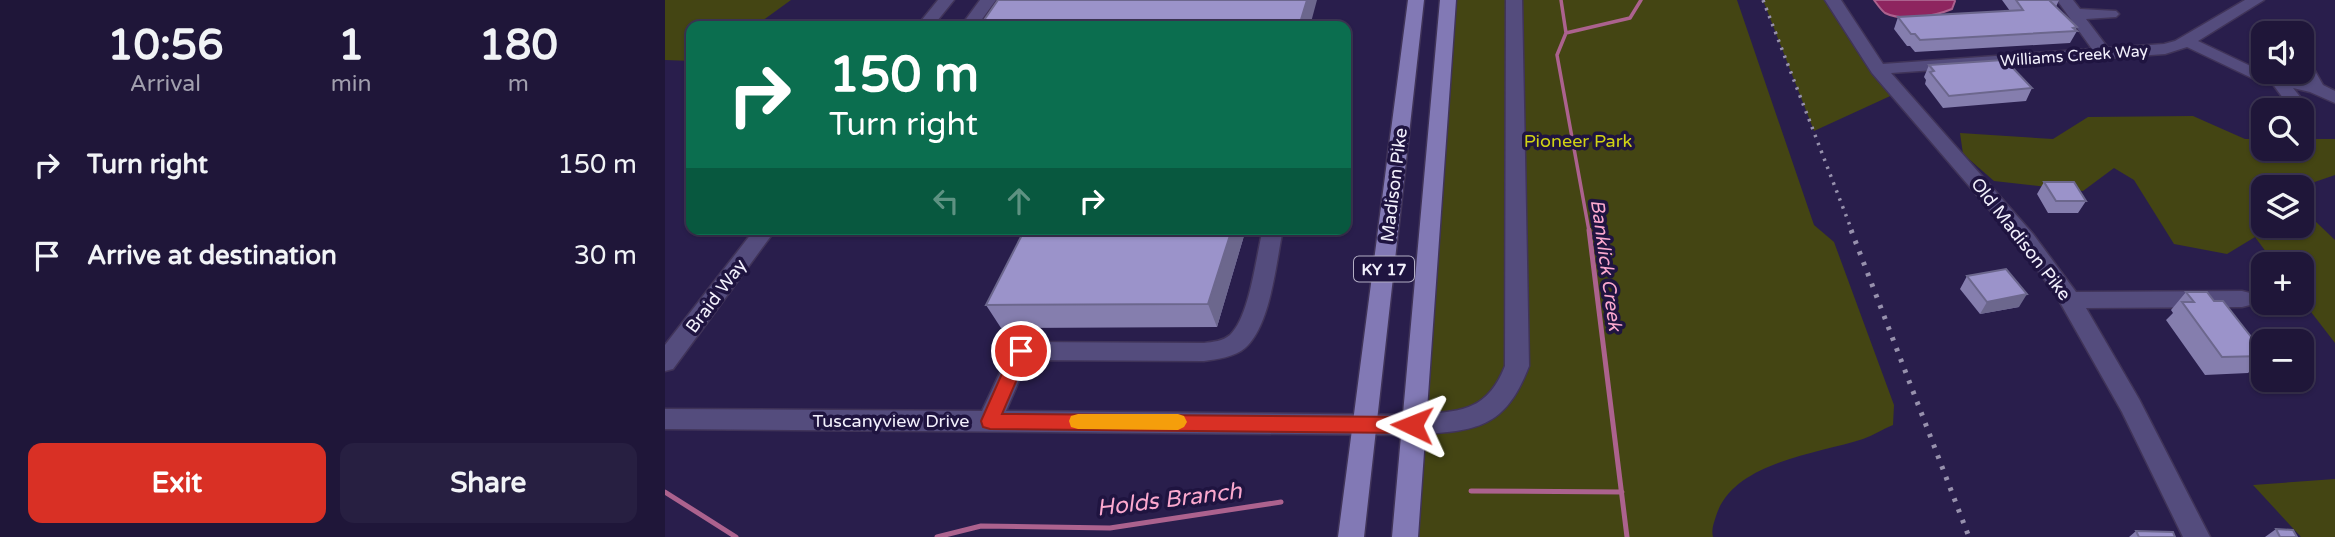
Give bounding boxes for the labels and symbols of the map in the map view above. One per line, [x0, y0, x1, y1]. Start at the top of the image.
street label: Williams Creek Way [1999, 41, 2149, 71]
street label: Madison Pike [1376, 127, 1412, 243]
park label: Pioneer Park [1524, 130, 1633, 152]
street label: Old Madison Pike [1966, 173, 2076, 305]
water label: Banklick Creek [1586, 198, 1626, 334]
street label: Braid Way [681, 254, 751, 337]
road number: KY 17 [1354, 256, 1414, 282]
pin [991, 321, 1051, 381]
position arrow [1375, 388, 1449, 462]
street label: Tuscanyview Drive [812, 410, 970, 432]
water label: Holds Branch [1095, 477, 1244, 523]

